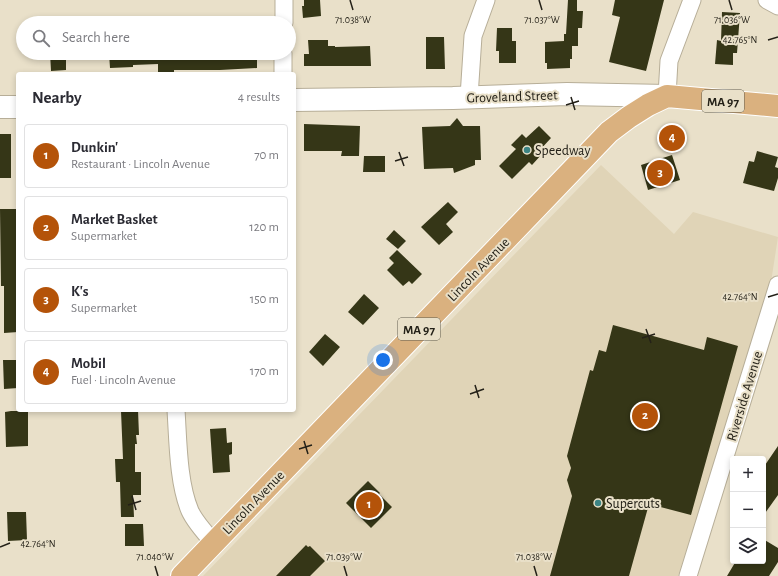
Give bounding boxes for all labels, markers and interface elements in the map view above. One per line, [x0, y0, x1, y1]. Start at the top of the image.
text: 71.038°W [335, 15, 371, 25]
text: 71.037°W [524, 15, 560, 25]
text: 71.036°W [714, 15, 750, 25]
search box [16, 16, 296, 60]
icon: search [30, 27, 52, 49]
text: Search here [62, 30, 130, 45]
text: 42.765°N [723, 35, 757, 45]
street label: Groveland Street [466, 88, 558, 106]
text: Nearby [32, 89, 82, 106]
road number: MA 97 [702, 90, 744, 112]
text: 4 results [238, 91, 280, 104]
pin: 4 [659, 123, 685, 153]
text: Dunkin' [71, 140, 118, 155]
place label: Speedway [535, 144, 590, 158]
marker: Speedway [522, 145, 532, 155]
text: 1 [44, 149, 48, 162]
text: 70 m [254, 149, 279, 162]
text: Restaurant · Lincoln Avenue [71, 158, 210, 171]
pin: 3 [647, 158, 673, 188]
text: Market Basket [71, 212, 158, 227]
text: 2 [43, 221, 49, 234]
text: 120 m [249, 221, 279, 234]
text: Supermarket [71, 230, 137, 243]
street label: Lincoln Avenue [445, 235, 512, 304]
text: K's [71, 284, 88, 299]
text: 42.764°N [722, 292, 758, 302]
text: 3 [43, 293, 49, 306]
text: 150 m [250, 293, 279, 306]
text: Supermarket [71, 302, 137, 315]
road number: MA 97 [398, 318, 440, 340]
your location [373, 350, 393, 370]
street label: Riverside Avenue [725, 350, 765, 443]
text: Mobil [71, 356, 106, 371]
text: 4 [43, 365, 49, 378]
text: 170 m [250, 365, 279, 378]
text: Fuel · Lincoln Avenue [71, 374, 176, 387]
pin: 2 [632, 401, 658, 431]
map controls [730, 456, 766, 564]
button: + [730, 456, 766, 492]
street label: Lincoln Avenue [220, 468, 287, 537]
pin: 1 [356, 490, 382, 520]
button: − [730, 492, 766, 528]
place label: Supercuts [606, 497, 660, 511]
marker: Supercuts [593, 498, 603, 508]
button: layers [730, 528, 766, 564]
text: 42.764°N [20, 539, 56, 549]
text: 71.040°W [136, 552, 174, 562]
text: 71.039°W [326, 552, 362, 562]
text: 71.038°W [516, 552, 552, 562]

